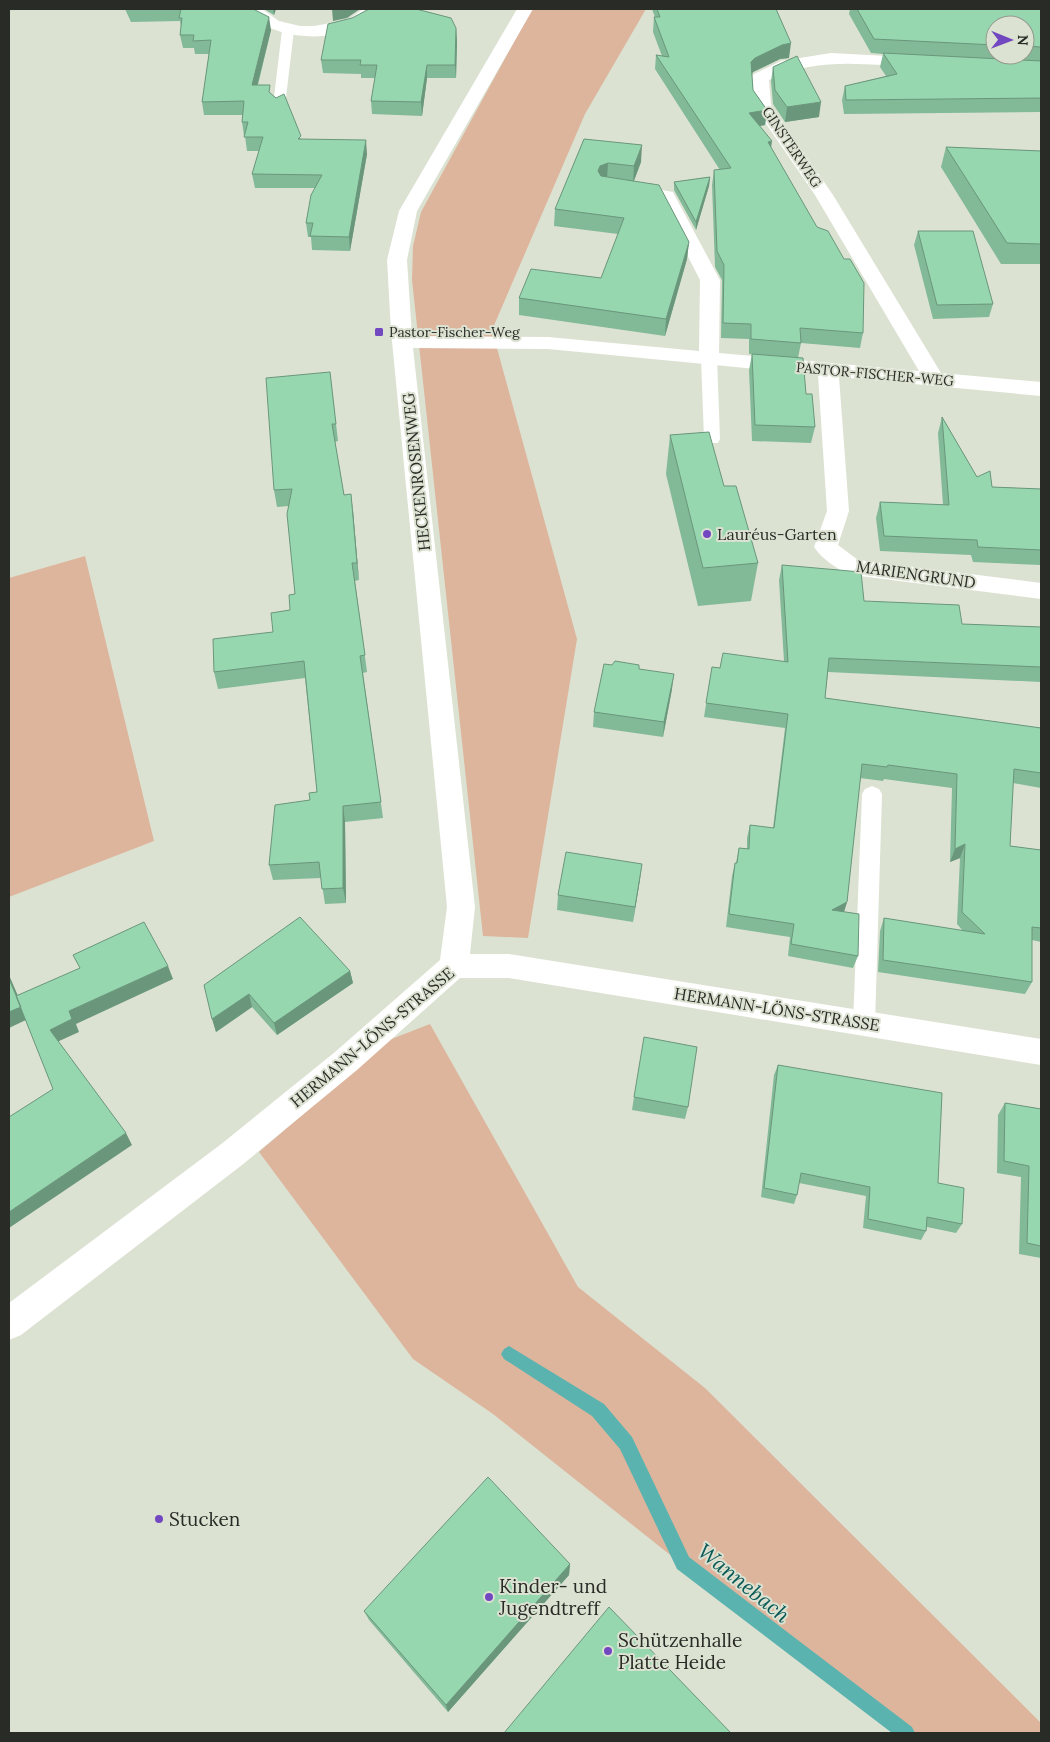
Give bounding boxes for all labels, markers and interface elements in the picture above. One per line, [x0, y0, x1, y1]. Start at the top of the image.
north arrow [985, 15, 1035, 65]
text: N [1014, 35, 1032, 46]
street label: GINSTERWEG [758, 103, 826, 191]
place label: Pastor-Fischer-Weg [389, 323, 520, 341]
marker: Pastor-Fischer-Weg [373, 326, 385, 338]
street label: PASTOR-FISCHER-WEG [795, 358, 955, 390]
street label: HECKENROSENWEG [398, 392, 434, 552]
place label: Lauréus-Garten [717, 524, 837, 544]
marker: Lauréus-Garten [701, 528, 713, 540]
street label: MARIENGRUND [855, 556, 977, 592]
street label: HERMANN-LÖNS-STRASSE [286, 963, 458, 1111]
street label: HERMANN-LÖNS-STRASSE [673, 983, 881, 1035]
place label: Stucken [169, 1507, 240, 1531]
marker: Stucken [153, 1513, 165, 1525]
water label: Wannebach [692, 1538, 796, 1628]
place label: Kinder- und Jugendtreff [498, 1574, 607, 1620]
marker: Kinder- und Jugendtreff [483, 1591, 495, 1603]
place label: Schützenhalle Platte Heide [618, 1628, 742, 1674]
marker: Schützenhalle Platte Heide [602, 1645, 614, 1657]

